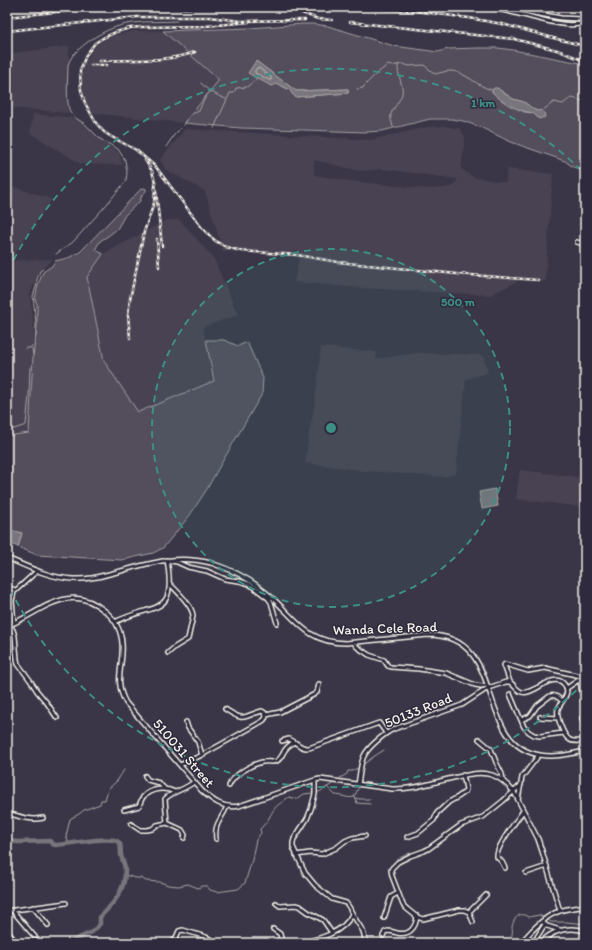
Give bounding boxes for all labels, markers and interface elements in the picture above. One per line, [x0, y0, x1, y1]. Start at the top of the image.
text: 1 km [471, 96, 495, 110]
text: 500 m [441, 295, 476, 309]
centre of rings [324, 421, 338, 435]
street label: Wanda Cele Road [333, 618, 438, 639]
street label: 50133 Road [382, 689, 455, 732]
street label: 510031 Street [149, 716, 218, 791]

